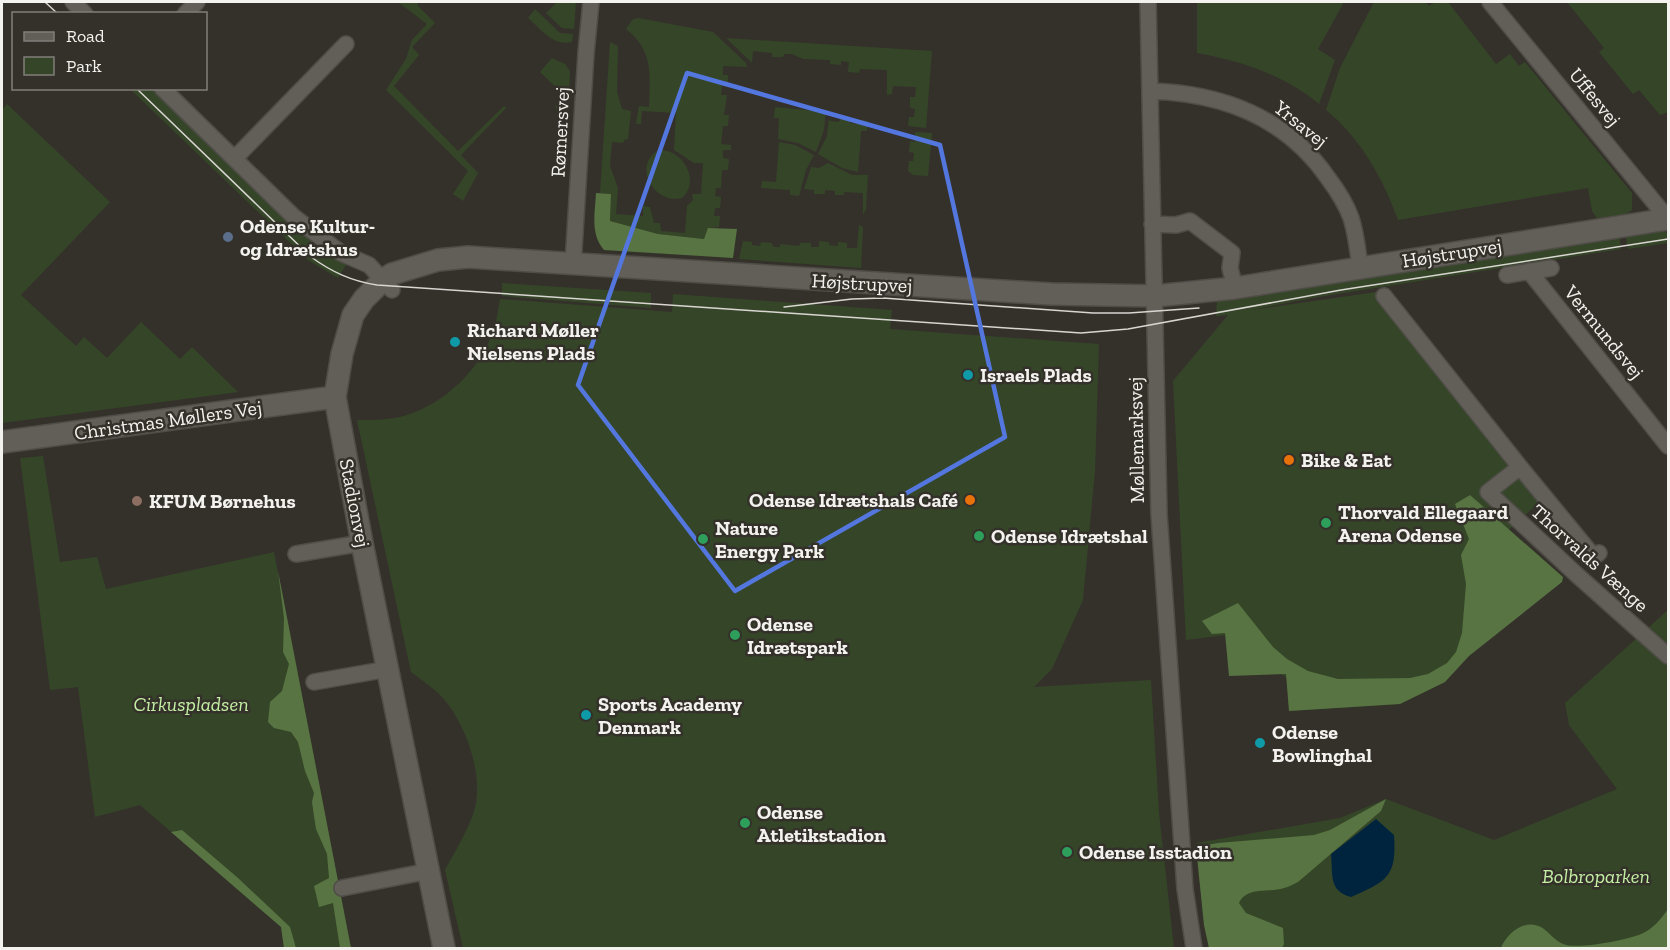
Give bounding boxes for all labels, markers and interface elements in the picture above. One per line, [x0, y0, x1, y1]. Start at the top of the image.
legend [12, 12, 207, 90]
text: Road [66, 25, 105, 47]
text: Park [66, 55, 102, 77]
street label: Uffesvej [1564, 63, 1626, 131]
street label: Rømersvej [546, 86, 574, 178]
street label: Yrsavej [1269, 95, 1333, 153]
place label: Odense Kultur- og Idrætshus [240, 214, 375, 261]
marker: Odense Kultur- og Idrætshus [221, 230, 235, 244]
street label: Højstrupvej [1400, 233, 1504, 273]
street label: Højstrupvej [811, 268, 913, 298]
street label: Vermundsvej [1558, 280, 1649, 384]
place label: Richard Møller Nielsens Plads [467, 318, 599, 365]
marker: Richard Møller Nielsens Plads [448, 335, 462, 349]
place label: Israels Plads [980, 363, 1092, 387]
marker: Israels Plads [961, 368, 975, 382]
street label: Møllemarksvej [1123, 377, 1149, 503]
street label: Christmas Møllers Vej [73, 395, 263, 445]
place label: Bike & Eat [1301, 448, 1393, 472]
marker: Bike & Eat [1282, 453, 1296, 467]
street label: Stadionvej [335, 457, 375, 549]
place label: Odense Idrætshals Café [749, 488, 958, 512]
place label: KFUM Børnehus [149, 489, 296, 513]
marker: Odense Idrætshals Café [963, 493, 977, 507]
marker: KFUM Børnehus [130, 494, 144, 508]
street label: Thorvalds Vænge [1526, 499, 1654, 617]
place label: Thorvald Ellegaard Arena Odense [1338, 500, 1509, 547]
place label: Nature Energy Park [715, 516, 824, 563]
marker: Thorvald Ellegaard Arena Odense [1319, 516, 1333, 530]
place label: Odense Idrætshal [991, 524, 1148, 548]
marker: Odense Idrætshal [972, 529, 986, 543]
marker: Nature Energy Park [696, 532, 710, 546]
place label: Odense Idrætspark [747, 612, 848, 659]
marker: Odense Idrætspark [728, 628, 742, 642]
park label: Cirkuspladsen [133, 692, 249, 716]
place label: Sports Academy Denmark [598, 692, 742, 739]
marker: Sports Academy Denmark [579, 708, 593, 722]
place label: Odense Bowlinghal [1272, 720, 1372, 767]
marker: Odense Bowlinghal [1253, 736, 1267, 750]
place label: Odense Atletikstadion [757, 800, 886, 847]
marker: Odense Atletikstadion [738, 816, 752, 830]
place label: Odense Isstadion [1079, 840, 1232, 864]
marker: Odense Isstadion [1060, 845, 1074, 859]
park label: Bolbroparken [1542, 864, 1650, 888]

